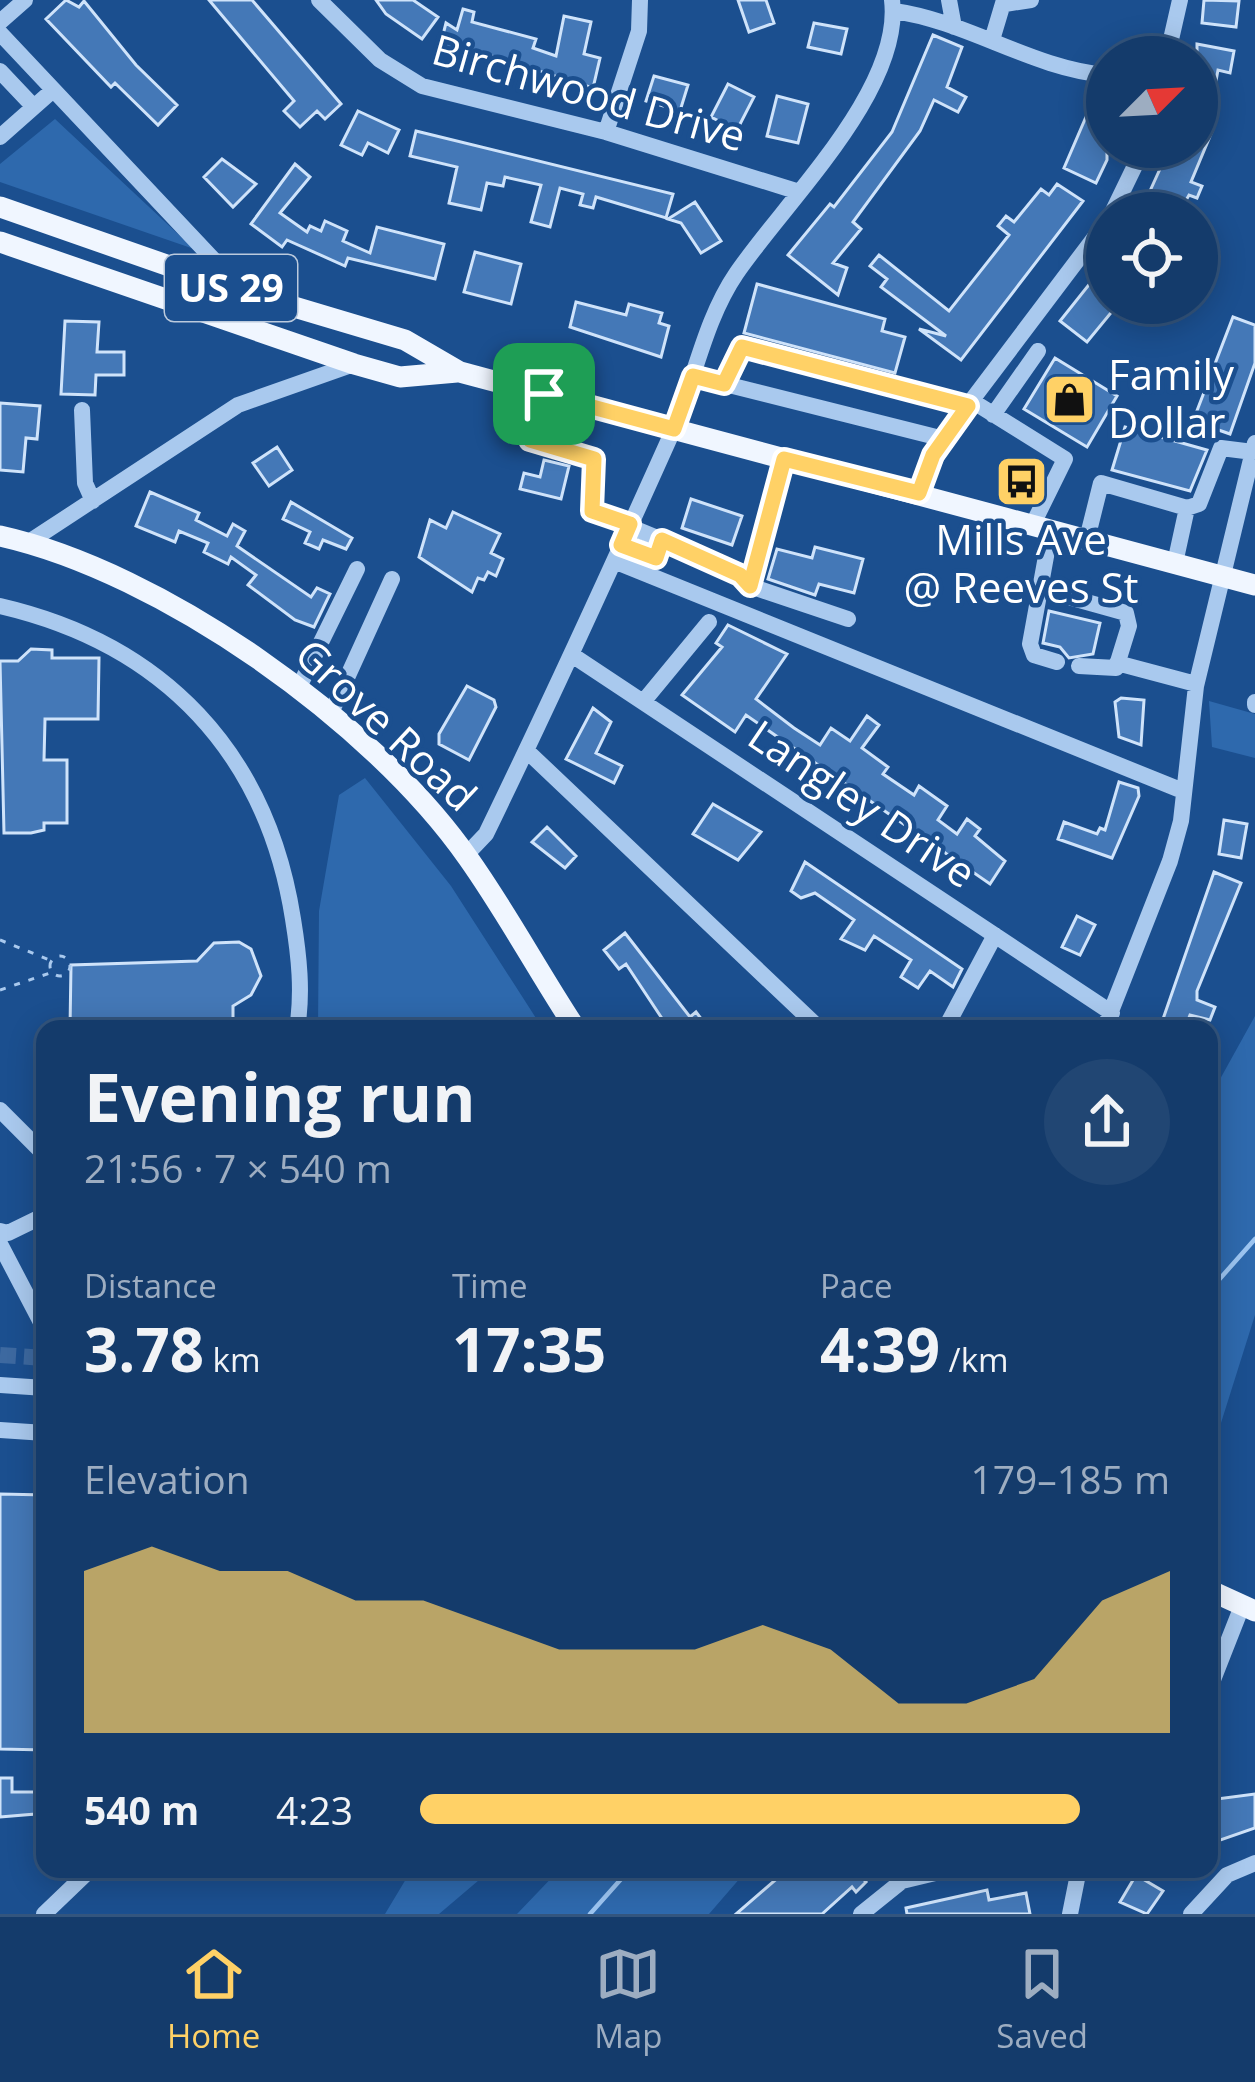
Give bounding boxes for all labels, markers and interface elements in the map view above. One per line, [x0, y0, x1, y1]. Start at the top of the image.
street label: Birchwood Drive [426, 20, 753, 164]
north arrow [1086, 36, 1218, 168]
map controls [1086, 36, 1218, 324]
button: locate [1086, 192, 1218, 324]
road number: US 29 [165, 255, 297, 321]
pin [493, 343, 595, 445]
place label: Family Dollar [1108, 345, 1235, 450]
icon: arrive [511, 361, 577, 427]
shop icon: Family Dollar [1041, 371, 1097, 427]
bus stop icon: Mills Ave @ Reeves St [993, 453, 1049, 509]
place label: Mills Ave @ Reeves St [903, 510, 1139, 615]
street label: Grove Road [284, 625, 490, 823]
street label: Langley Drive [738, 706, 988, 900]
text: Evening run [84, 1051, 476, 1141]
button: share [1044, 1059, 1170, 1185]
text: 21:56 · 7 × 540 m [84, 1141, 392, 1194]
text: Distance [84, 1263, 217, 1308]
text: Time [452, 1263, 528, 1308]
text: Pace [820, 1263, 893, 1308]
text: 3.78 [84, 1308, 204, 1390]
text: 17:35 [452, 1308, 606, 1390]
text: 4:39 [820, 1308, 940, 1390]
text: km [204, 1337, 261, 1382]
text: /km [940, 1337, 1009, 1382]
text: Elevation [84, 1452, 250, 1505]
text: 179–185 m [970, 1452, 1170, 1505]
text: 540 m [84, 1783, 199, 1836]
text: 4:23 [276, 1783, 353, 1836]
tab: Home [167, 1941, 260, 2058]
tab: Map [594, 1941, 662, 2058]
tab: Saved [996, 1941, 1088, 2058]

